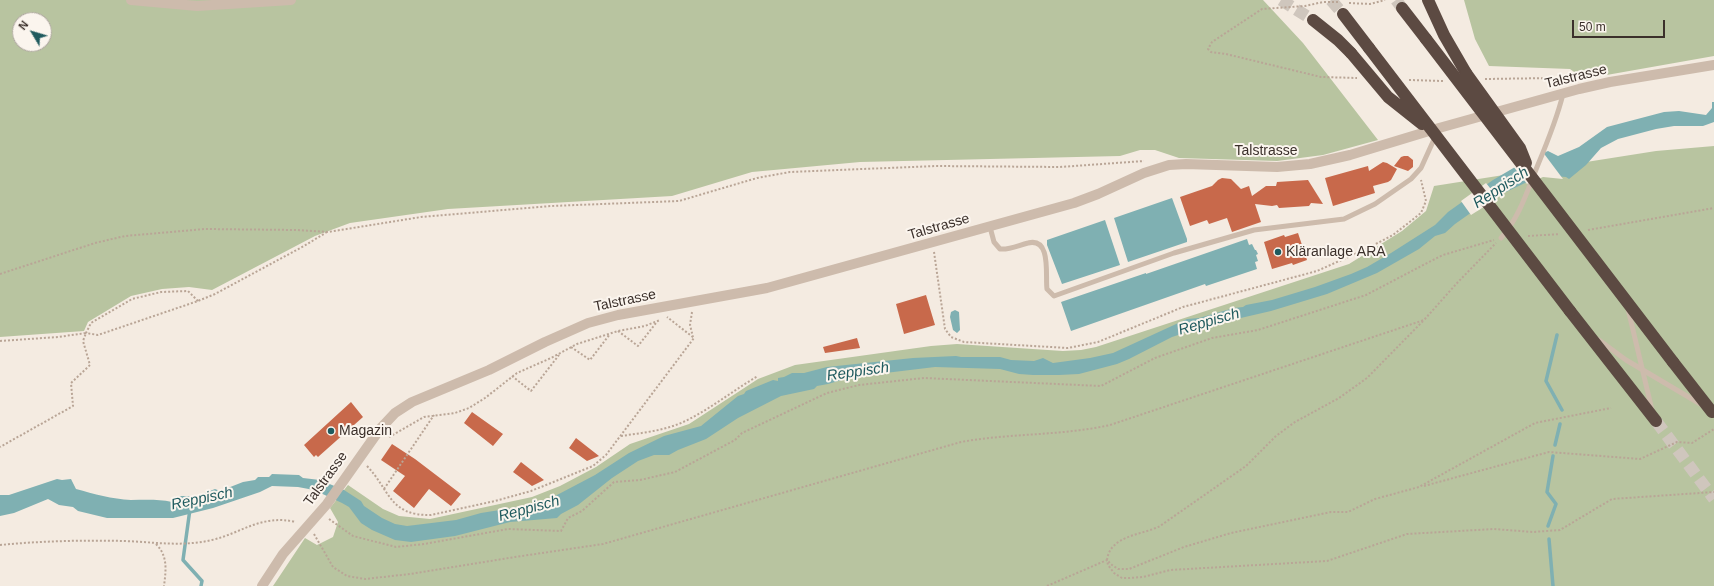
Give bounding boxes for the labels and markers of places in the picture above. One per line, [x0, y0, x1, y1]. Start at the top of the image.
place label: Kläranlage ARA [1286, 244, 1386, 260]
marker: Kläranlage ARA [1273, 247, 1283, 257]
place label: Magazin [339, 423, 392, 439]
marker: Magazin [326, 426, 336, 436]

